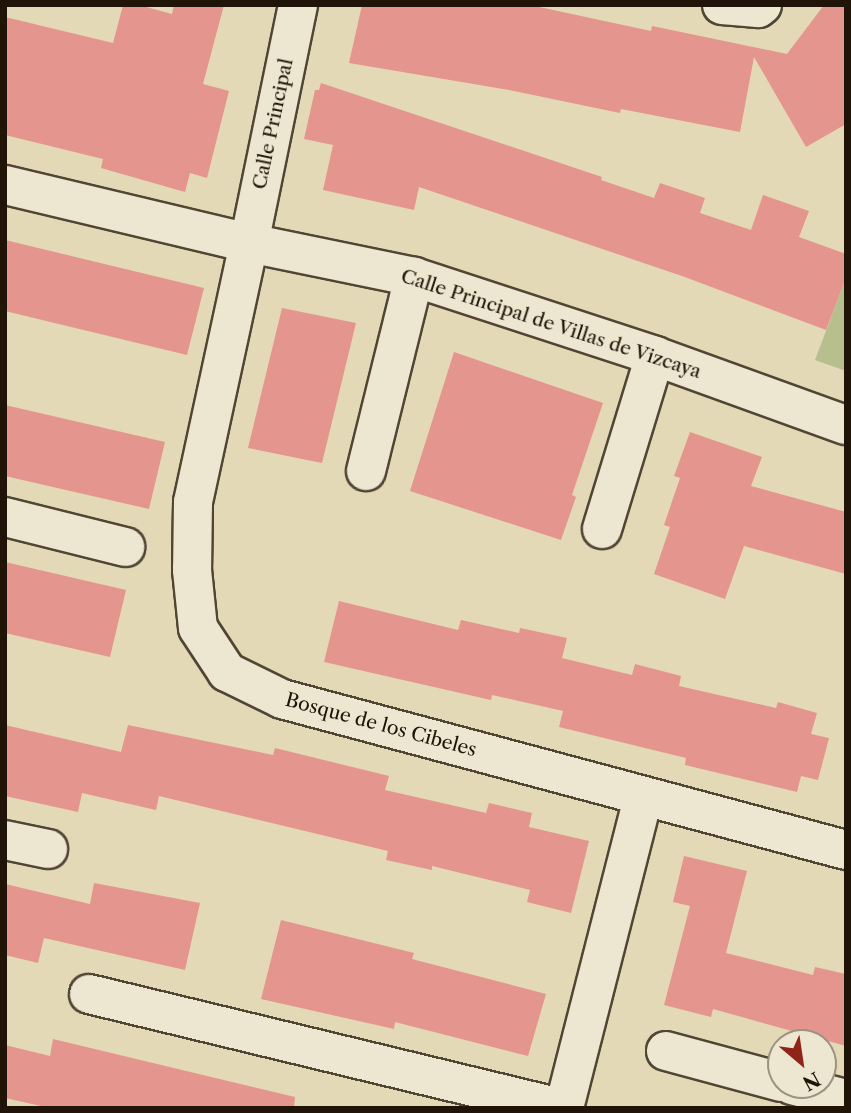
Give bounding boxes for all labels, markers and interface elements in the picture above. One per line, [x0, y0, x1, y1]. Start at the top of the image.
street label: Calle Principal [248, 57, 298, 191]
street label: Calle Principal de Villas de Vizcaya [397, 264, 705, 384]
street label: Bosque de los Cibeles [283, 688, 479, 762]
north arrow [767, 1029, 837, 1099]
text: N [799, 1067, 824, 1095]

